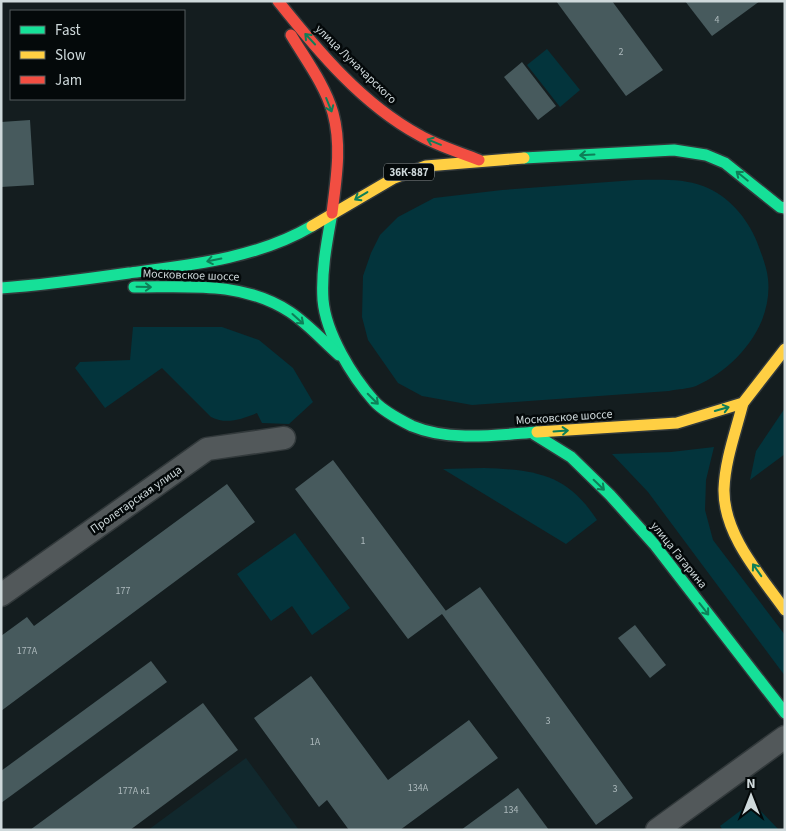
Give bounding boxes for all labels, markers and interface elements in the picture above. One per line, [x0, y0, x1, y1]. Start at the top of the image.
legend [10, 10, 185, 100]
house number: 4 [715, 13, 720, 27]
text: Fast [55, 20, 81, 41]
street label: улица Луначарского [311, 21, 400, 108]
one-way arrow [304, 33, 316, 45]
text: Slow [55, 45, 86, 66]
house number: 2 [619, 45, 624, 59]
text: Jam [55, 70, 82, 91]
one-way arrow [325, 97, 335, 112]
one-way arrow [427, 137, 442, 146]
one-way arrow [579, 150, 595, 159]
road number: 36К-887 [384, 163, 434, 180]
one-way arrow [736, 171, 749, 182]
one-way arrow [355, 191, 369, 201]
one-way arrow [206, 256, 222, 266]
street label: Московское шоссе [142, 265, 240, 286]
one-way arrow [135, 283, 151, 292]
one-way arrow [292, 313, 305, 324]
one-way arrow [367, 393, 379, 405]
one-way arrow [713, 404, 729, 414]
street label: Московское шоссе [515, 406, 613, 429]
one-way arrow [553, 427, 569, 436]
street label: Пролетарская улица [87, 461, 186, 537]
one-way arrow [593, 479, 606, 491]
street label: улица Гагарина [646, 518, 711, 592]
house number: 1 [361, 534, 366, 548]
one-way arrow [752, 563, 762, 577]
house number: 177 [116, 584, 130, 598]
one-way arrow [699, 602, 709, 616]
house number: 177А [17, 644, 38, 658]
house number: 3 [546, 714, 551, 728]
house number: 1А [310, 735, 321, 749]
north arrow [726, 771, 776, 821]
text: N [746, 774, 756, 794]
house number: 134А [408, 781, 429, 795]
house number: 3 [613, 782, 618, 796]
house number: 177А к1 [118, 784, 150, 798]
house number: 134 [504, 803, 518, 817]

